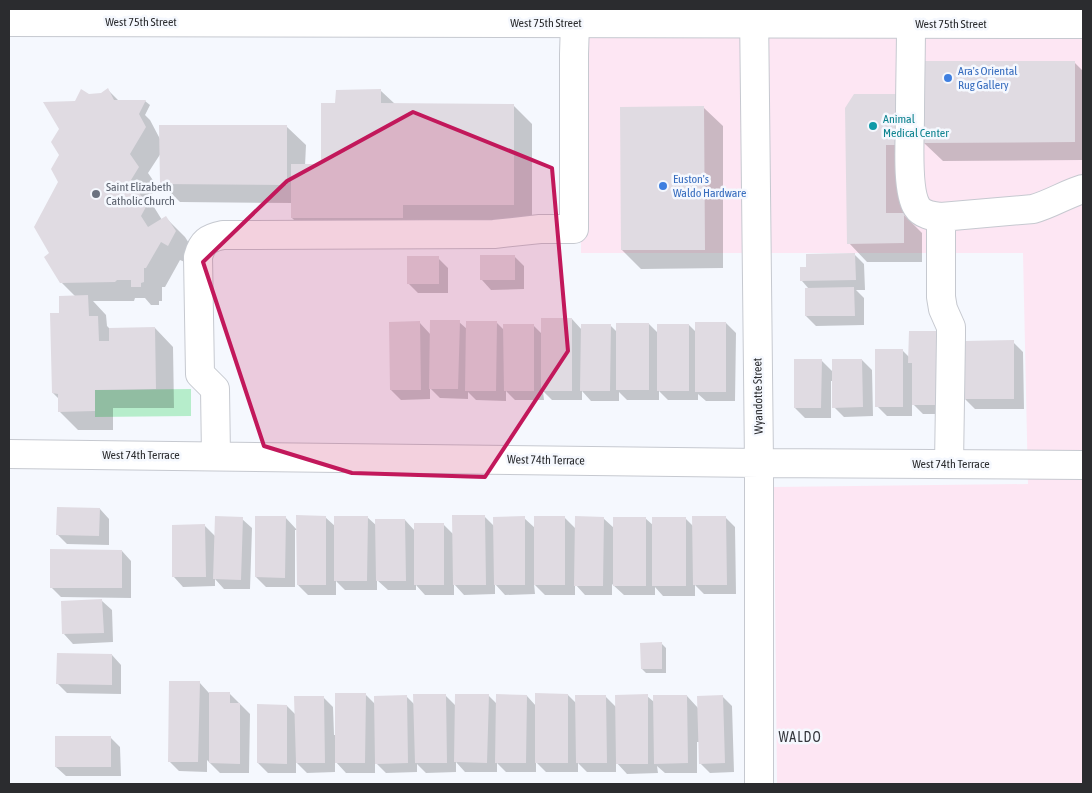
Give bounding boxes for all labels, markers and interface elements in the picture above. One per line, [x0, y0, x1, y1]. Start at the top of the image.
street label: West 75th Street [105, 15, 177, 29]
street label: West 75th Street [510, 16, 582, 30]
street label: West 75th Street [915, 17, 987, 31]
place label: Ara's Oriental Rug Gallery [958, 64, 1018, 92]
marker: Ara's Oriental Rug Gallery [942, 72, 954, 84]
place label: Animal Medical Center [883, 112, 949, 140]
marker: Animal Medical Center [867, 120, 879, 132]
place label: Euston's Waldo Hardware [673, 172, 746, 200]
place label: Saint Elizabeth Catholic Church [106, 180, 175, 208]
marker: Euston's Waldo Hardware [657, 180, 669, 192]
marker: Saint Elizabeth Catholic Church [90, 188, 102, 200]
street label: Wyandotte Street [750, 357, 766, 434]
street label: West 74th Terrace [102, 448, 180, 462]
street label: West 74th Terrace [507, 452, 585, 468]
street label: West 74th Terrace [912, 457, 990, 471]
district label: WALDO [778, 729, 822, 745]

